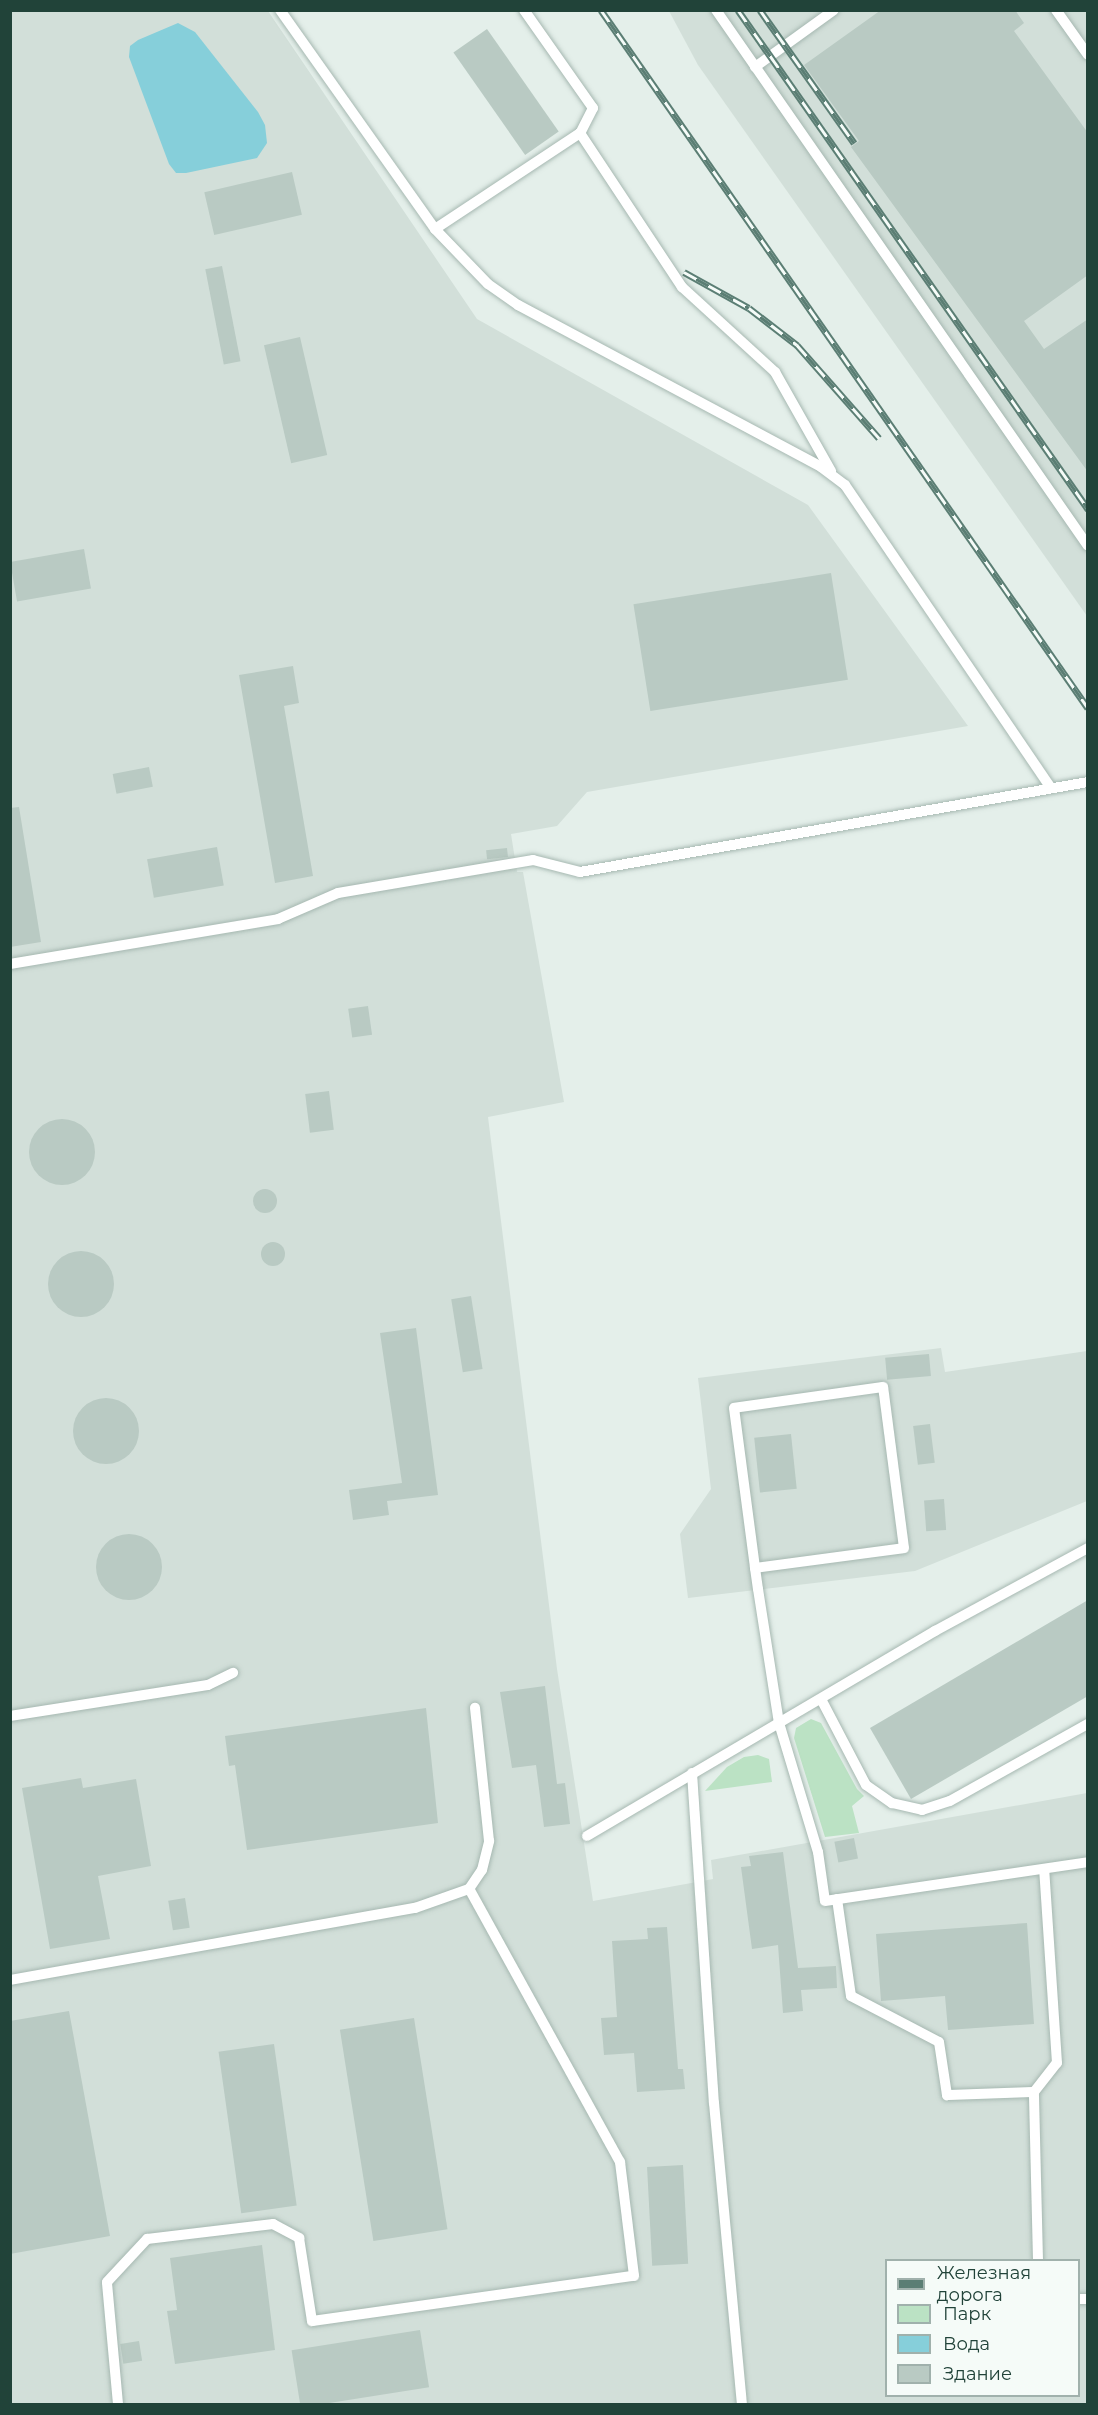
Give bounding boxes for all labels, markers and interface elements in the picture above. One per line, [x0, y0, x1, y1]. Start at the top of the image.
legend [885, 2259, 1080, 2397]
text: Железная дорога [937, 2262, 1031, 2306]
text: Парк [943, 2303, 991, 2325]
text: Вода [943, 2333, 990, 2355]
text: Здание [943, 2363, 1012, 2385]

